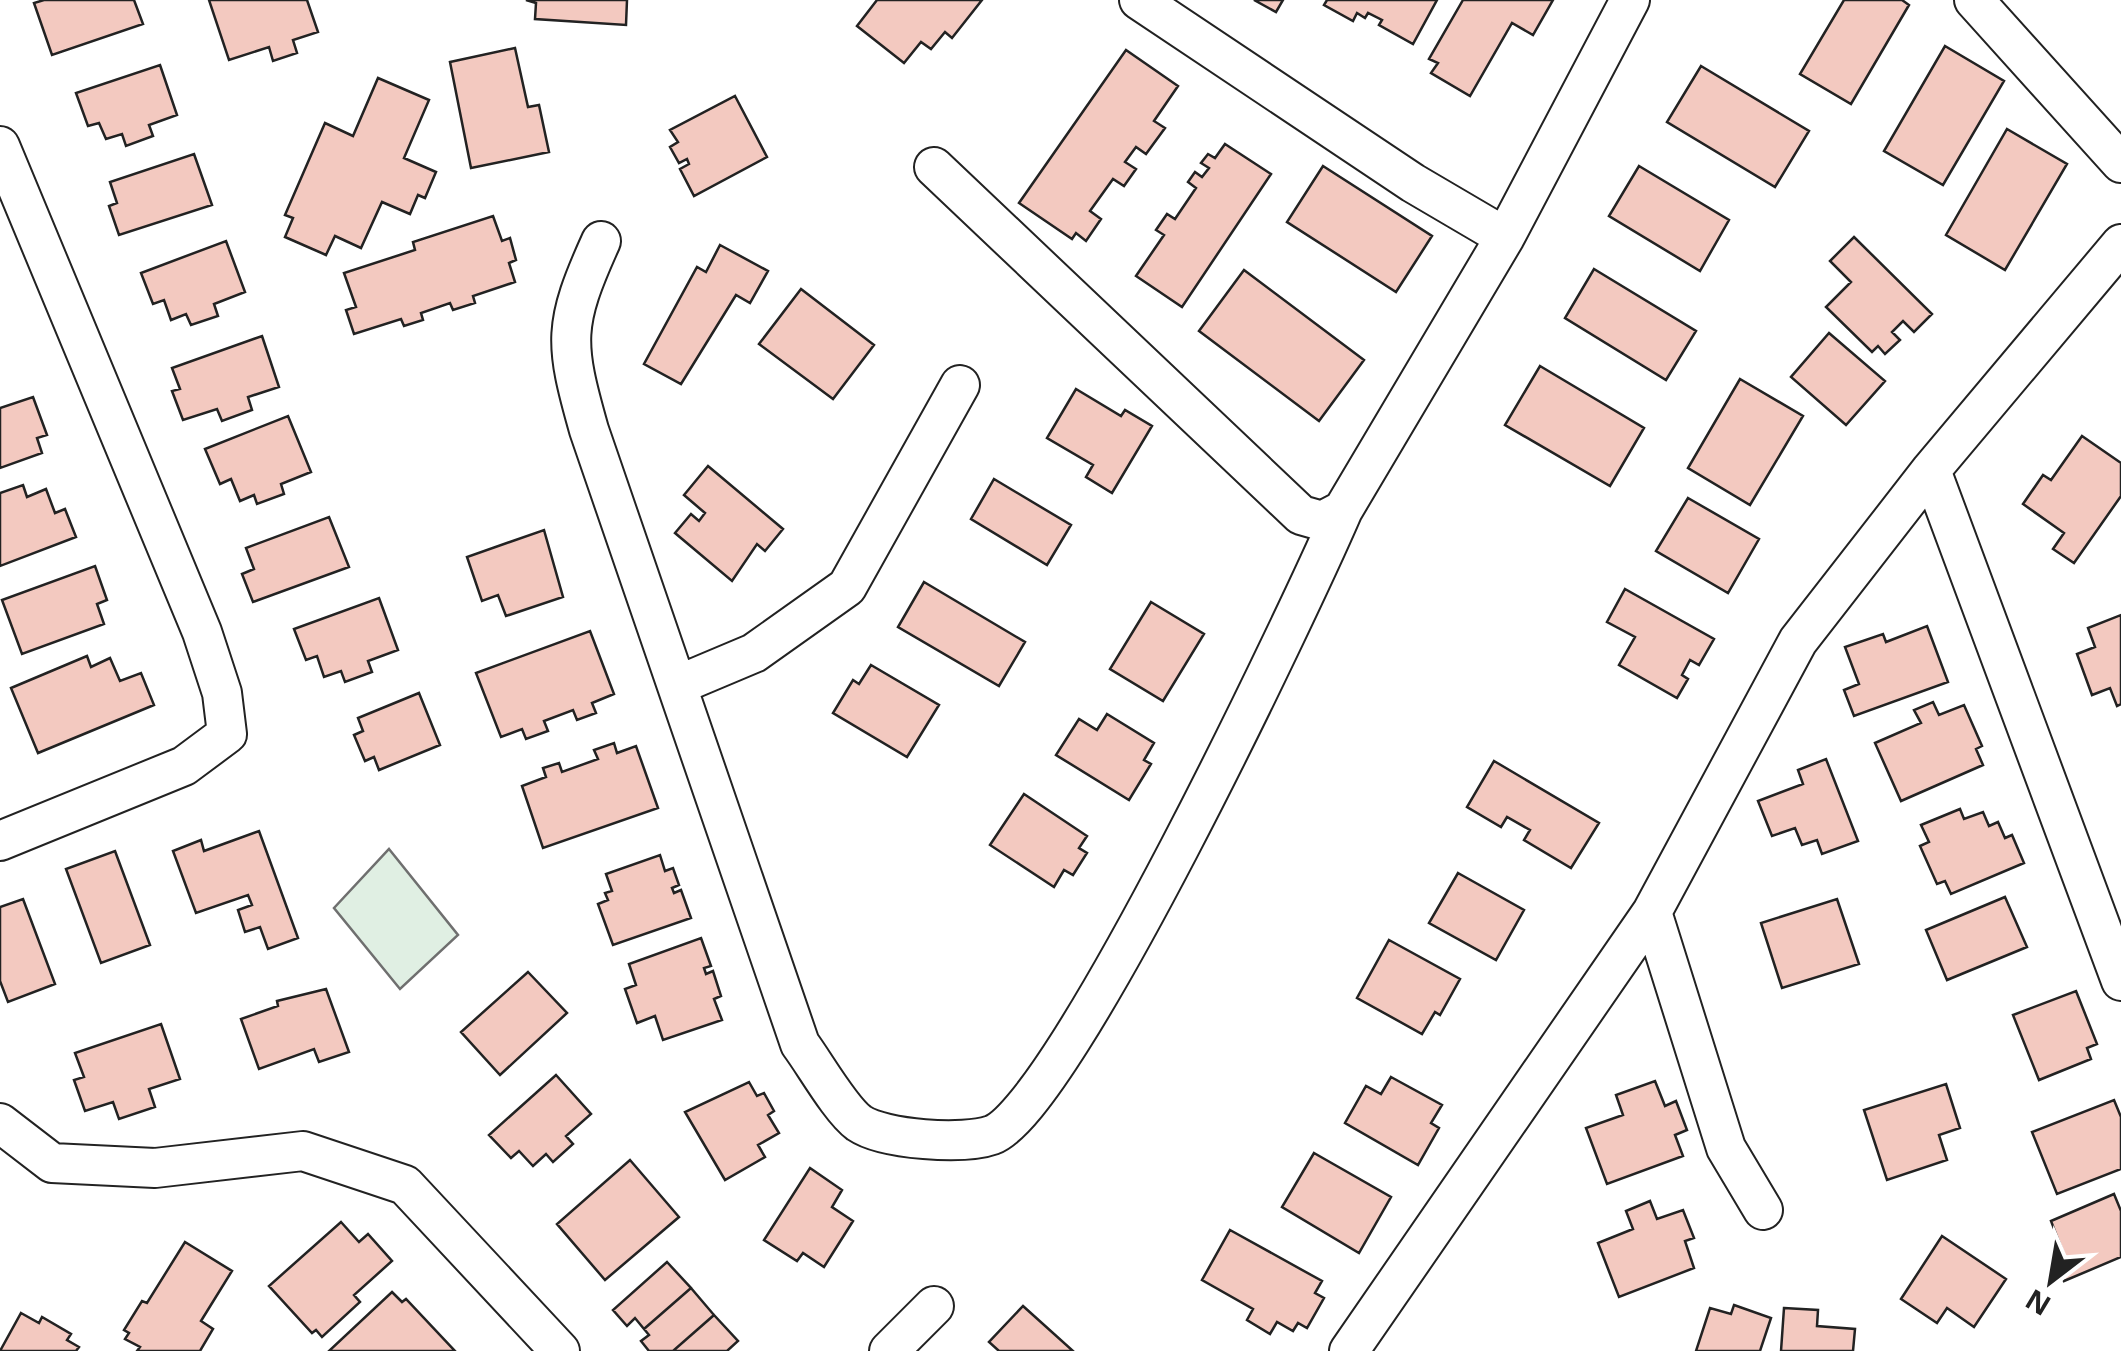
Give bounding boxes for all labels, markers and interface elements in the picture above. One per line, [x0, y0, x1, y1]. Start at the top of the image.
north arrow [2001, 1231, 2101, 1331]
text: N [2018, 1281, 2057, 1325]

